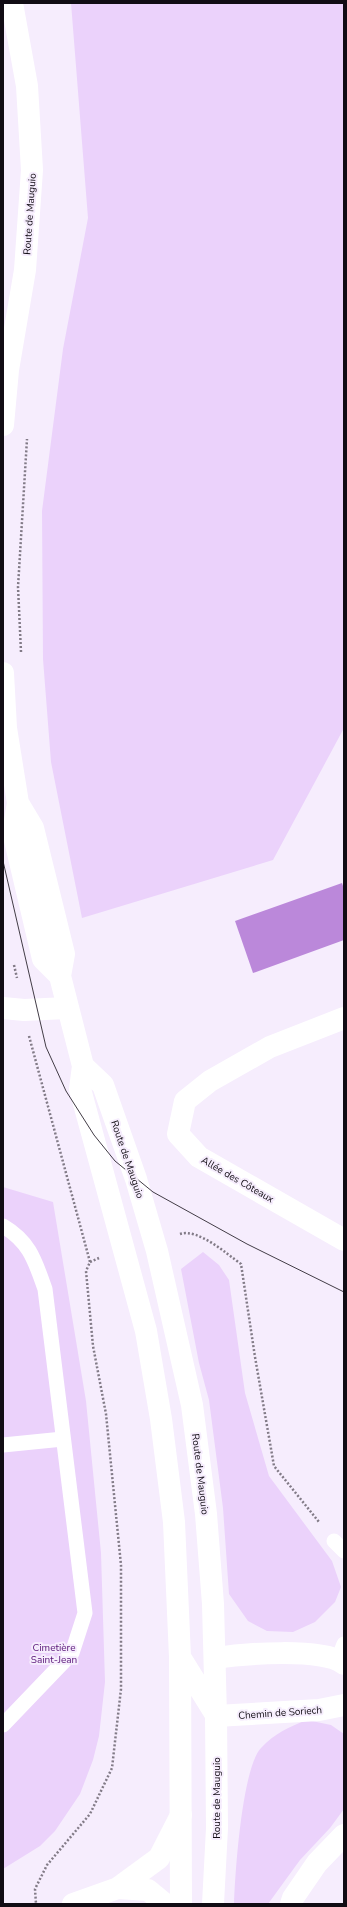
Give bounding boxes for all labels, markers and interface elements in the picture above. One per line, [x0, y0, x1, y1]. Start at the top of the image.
street label: Route de Mauguio [20, 172, 40, 255]
street label: Route de Mauguio [107, 1118, 147, 1201]
street label: Allée des Côteaux [199, 1153, 277, 1207]
street label: Route de Mauguio [188, 1433, 212, 1516]
park label: Cimetière Saint-Jean [31, 1641, 77, 1667]
street label: Chemin de Soriech [238, 1703, 322, 1723]
street label: Route de Mauguio [210, 1757, 224, 1839]

